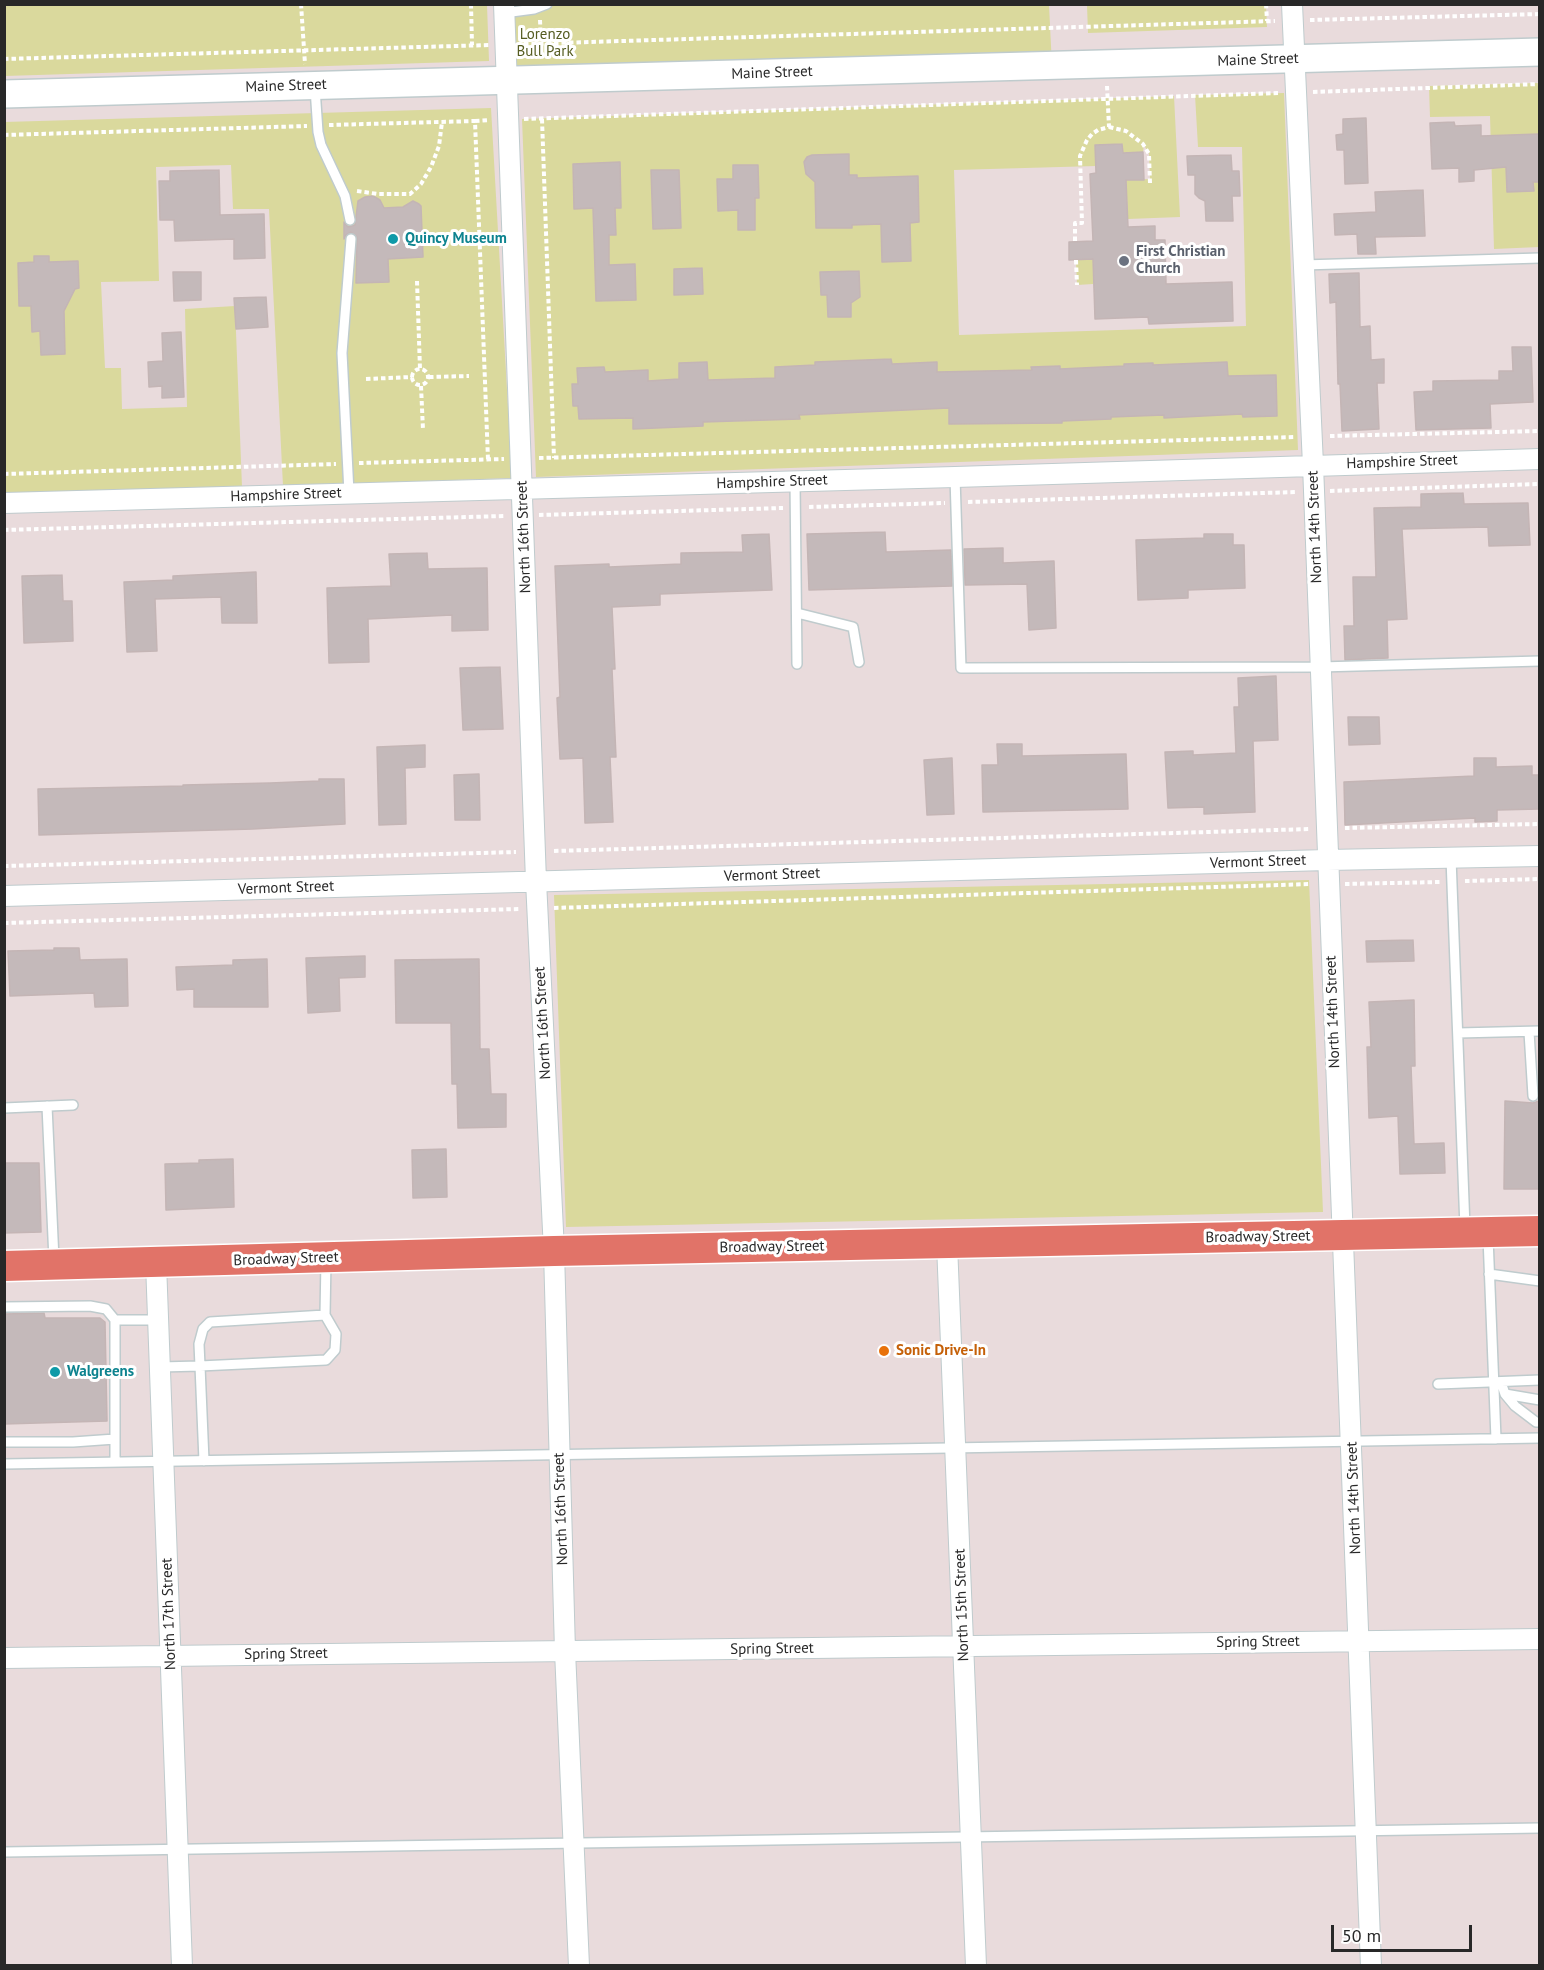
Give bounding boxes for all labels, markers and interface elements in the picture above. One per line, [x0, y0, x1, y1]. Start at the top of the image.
park label: Lorenzo Bull Park [516, 26, 574, 61]
street label: Maine Street [1217, 50, 1299, 70]
street label: Maine Street [731, 63, 813, 83]
street label: Maine Street [245, 76, 327, 96]
place label: Quincy Museum [405, 230, 507, 248]
marker: Quincy Museum [386, 232, 400, 246]
place label: First Christian Church [1136, 243, 1225, 278]
marker: First Christian Church [1117, 254, 1131, 268]
street label: Hampshire Street [1346, 451, 1458, 473]
street label: North 14th Street [1304, 470, 1326, 584]
street label: Hampshire Street [716, 471, 828, 493]
street label: North 16th Street [513, 480, 535, 594]
street label: Hampshire Street [230, 484, 342, 506]
street label: Vermont Street [1210, 851, 1306, 873]
street label: Vermont Street [724, 864, 820, 886]
street label: Vermont Street [238, 877, 334, 899]
street label: North 14th Street [1322, 955, 1344, 1069]
street label: North 16th Street [531, 966, 555, 1080]
street label: Broadway Street [1205, 1227, 1311, 1247]
street label: Broadway Street [719, 1237, 825, 1257]
street label: Broadway Street [233, 1248, 339, 1270]
place label: Sonic Drive-In [896, 1342, 986, 1360]
marker: Sonic Drive-In [877, 1344, 891, 1358]
place label: Walgreens [67, 1363, 134, 1381]
marker: Walgreens [48, 1365, 62, 1379]
street label: North 14th Street [1343, 1441, 1365, 1555]
street label: North 16th Street [550, 1452, 572, 1566]
street label: North 15th Street [951, 1548, 973, 1662]
street label: North 17th Street [158, 1557, 180, 1671]
street label: Spring Street [1216, 1632, 1300, 1652]
street label: Spring Street [730, 1639, 814, 1659]
street label: Spring Street [244, 1644, 328, 1664]
scale bar [1334, 1913, 1475, 1951]
text: 50 m [1342, 1924, 1381, 1947]

